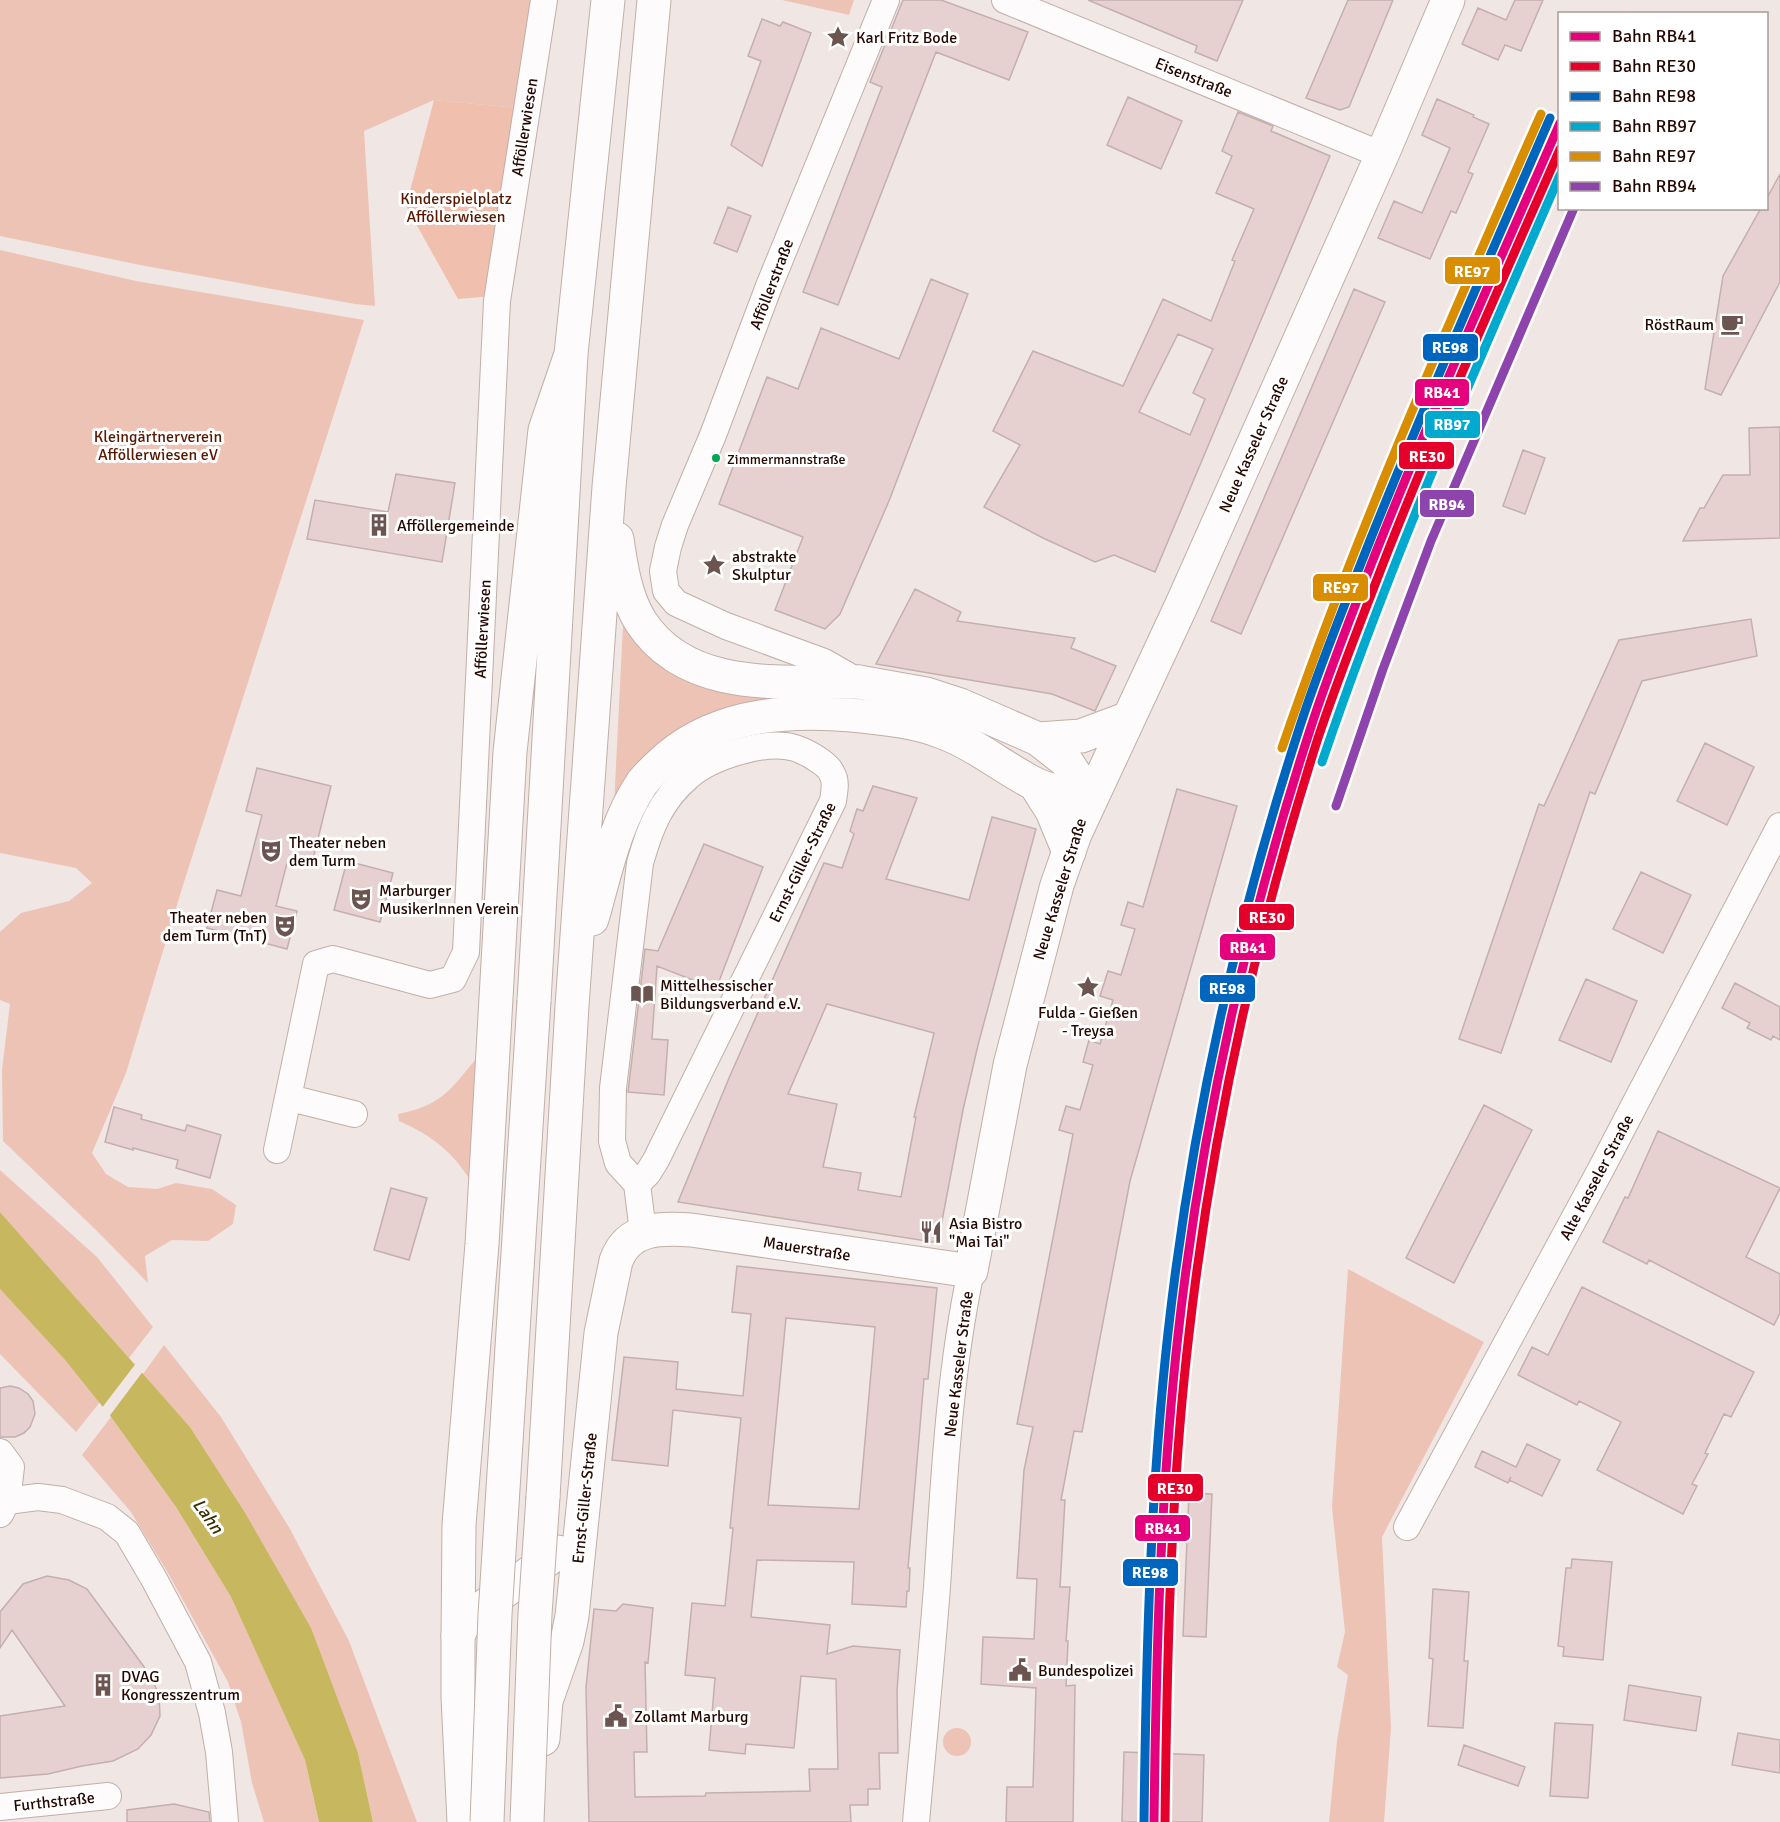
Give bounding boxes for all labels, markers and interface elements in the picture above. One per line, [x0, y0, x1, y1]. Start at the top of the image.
legend [1558, 12, 1768, 210]
place icon: Karl Fritz Bode [825, 24, 851, 50]
text: Bahn RB41 [1612, 25, 1697, 47]
place label: Karl Fritz Bode [856, 28, 957, 48]
street label: Eisenstraße [1152, 53, 1235, 102]
text: Bahn RE30 [1612, 55, 1696, 77]
street label: Afföllerwiesen [507, 77, 543, 178]
text: Bahn RE98 [1612, 85, 1696, 107]
text: Bahn RB97 [1612, 115, 1697, 137]
text: Bahn RE97 [1612, 145, 1696, 167]
text: Bahn RB94 [1612, 175, 1697, 197]
park label: Kinderspielplatz Afföllerwiesen [400, 189, 512, 227]
street label: Afföllerstraße [745, 236, 798, 332]
line badge: RE97 [1444, 256, 1501, 285]
text: RE97 [1454, 262, 1490, 282]
cafe icon: RöstRaum [1719, 311, 1745, 337]
place label: RöstRaum [1645, 315, 1714, 335]
line badge: RE98 [1422, 333, 1479, 362]
text: RE98 [1432, 338, 1468, 358]
street label: Neue Kasseler Straße [1215, 373, 1293, 516]
line badge: RB41 [1414, 378, 1470, 407]
text: RB41 [1424, 383, 1461, 403]
line badge: RB97 [1424, 410, 1481, 439]
text: RB97 [1434, 415, 1471, 435]
park label: Kleingärtnerverein Afföllerwiesen eV [94, 427, 222, 465]
line badge: RE30 [1398, 441, 1455, 470]
text: RE30 [1409, 447, 1445, 467]
place label: Zimmermannstraße [727, 451, 846, 468]
marker: Zimmermannstraße [710, 452, 722, 464]
line badge: RB94 [1419, 489, 1475, 518]
text: RB94 [1429, 495, 1466, 515]
building icon: Afföllergemeinde [366, 512, 392, 538]
place label: Afföllergemeinde [397, 516, 515, 536]
place label: abstrakte Skulptur [732, 547, 797, 585]
place icon: abstrakte Skulptur [701, 552, 727, 578]
line badge: RE97 [1312, 573, 1369, 602]
text: RE97 [1323, 578, 1359, 598]
street label: Afföllerwiesen [470, 579, 496, 679]
street label: Ernst-Giller-Straße [765, 799, 841, 926]
street label: Neue Kasseler Straße [1029, 816, 1091, 963]
place label: Theater neben dem Turm [289, 833, 386, 871]
theatre icon: Theater neben dem Turm [258, 838, 284, 864]
place label: Marburger MusikerInnen Verein [379, 881, 519, 919]
theatre icon: Marburger MusikerInnen Verein [348, 886, 374, 912]
line badge: RE30 [1238, 903, 1295, 931]
place label: Theater neben dem Turm (TnT) [163, 908, 267, 946]
text: RE30 [1249, 908, 1285, 928]
theatre icon: Theater neben dem Turm (TnT) [272, 913, 298, 939]
line badge: RB41 [1219, 933, 1276, 961]
text: RB41 [1230, 938, 1267, 958]
place icon: Fulda - Gießen - Treysa [1075, 974, 1101, 1000]
line badge: RE98 [1199, 974, 1256, 1003]
place label: Mittelhessischer Bildungsverband e.V. [660, 976, 801, 1014]
text: RE98 [1209, 979, 1245, 999]
library icon: Mittelhessischer Bildungsverband e.V. [629, 981, 655, 1007]
place label: Fulda - Gießen - Treysa [1038, 1003, 1138, 1041]
street label: Alte Kasseler Straße [1555, 1111, 1638, 1244]
place label: Asia Bistro "Mai Tai" [949, 1214, 1022, 1252]
restaurant icon: Asia Bistro "Mai Tai" [918, 1219, 944, 1245]
street label: Mauerstraße [762, 1232, 852, 1266]
street label: Neue Kasseler Straße [940, 1290, 978, 1438]
street label: Ernst-Giller-Straße [568, 1432, 602, 1565]
line badge: RE30 [1147, 1473, 1204, 1502]
text: RE30 [1157, 1479, 1193, 1499]
water label: Lahn [188, 1494, 229, 1539]
line badge: RB41 [1134, 1514, 1191, 1542]
text: RB41 [1145, 1519, 1182, 1539]
line badge: RE98 [1122, 1558, 1179, 1587]
text: RE98 [1132, 1563, 1168, 1583]
public building icon: Bundespolizei [1007, 1657, 1033, 1683]
place label: Bundespolizei [1038, 1661, 1134, 1681]
place label: DVAG Kongresszentrum [121, 1667, 240, 1705]
building icon: DVAG Kongresszentrum [90, 1672, 116, 1698]
public building icon: Zollamt Marburg [603, 1703, 629, 1729]
place label: Zollamt Marburg [634, 1707, 748, 1727]
street label: Furthstraße [12, 1788, 96, 1816]

